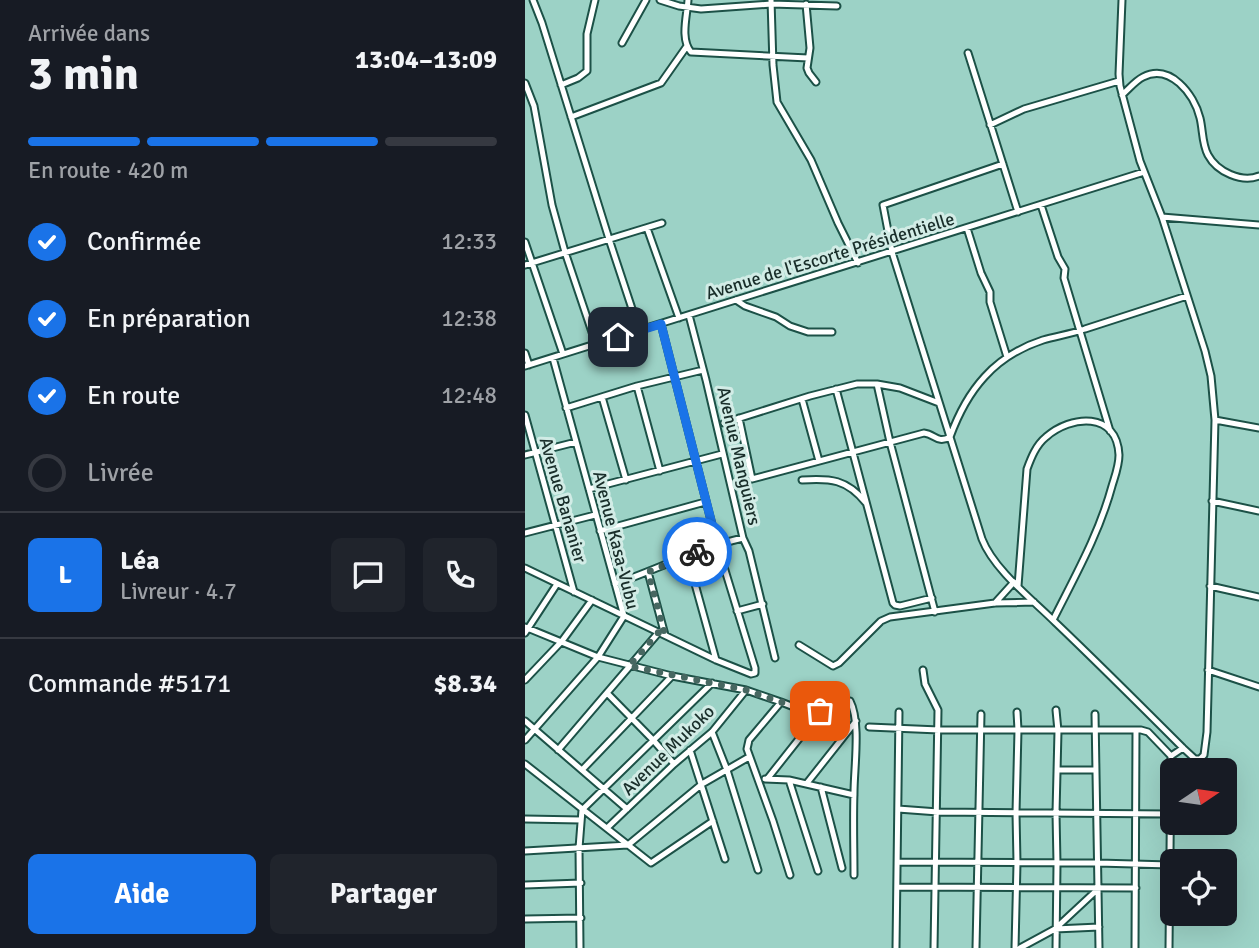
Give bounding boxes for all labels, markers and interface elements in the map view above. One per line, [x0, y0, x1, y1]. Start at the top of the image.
text: Arrivée dans [28, 19, 150, 48]
text: 13:04–13:09 [355, 44, 497, 76]
text: 3 min [28, 46, 139, 102]
text: En route · 420 m [28, 156, 188, 185]
street label: Avenue de l'Escorte Présidentielle [703, 208, 957, 304]
icon: check [28, 223, 66, 261]
text: Confirmée [87, 226, 202, 258]
text: 12:33 [441, 227, 497, 256]
icon: check [28, 300, 66, 338]
text: En préparation [87, 303, 251, 335]
text: 12:38 [441, 304, 497, 333]
pin [588, 307, 648, 367]
icon: home [599, 318, 637, 356]
icon: check [28, 377, 66, 415]
text: En route [87, 380, 180, 412]
text: 12:48 [441, 381, 497, 410]
street label: Avenue Manguiers [712, 385, 766, 527]
street label: Avenue Bananier [535, 435, 592, 566]
text: Livrée [87, 457, 154, 489]
street label: Avenue Kasa-Vubu [588, 469, 644, 611]
courier [662, 517, 732, 587]
icon: bike [678, 533, 716, 571]
button: chat [331, 538, 405, 612]
button: phone [423, 538, 497, 612]
text: Léa [120, 545, 160, 577]
text: L [58, 559, 72, 591]
text: Livreur · 4.7 [120, 577, 237, 606]
text: Commande #5171 [28, 668, 231, 700]
text: $8.34 [433, 668, 497, 700]
pin [790, 681, 850, 741]
icon: bag [801, 692, 839, 730]
street label: Avenue Mukoko [617, 700, 719, 800]
north arrow [1160, 758, 1237, 835]
map controls [1160, 758, 1237, 926]
button: locate [1160, 849, 1237, 926]
button: Aide [28, 854, 256, 934]
button: Partager [270, 854, 497, 934]

